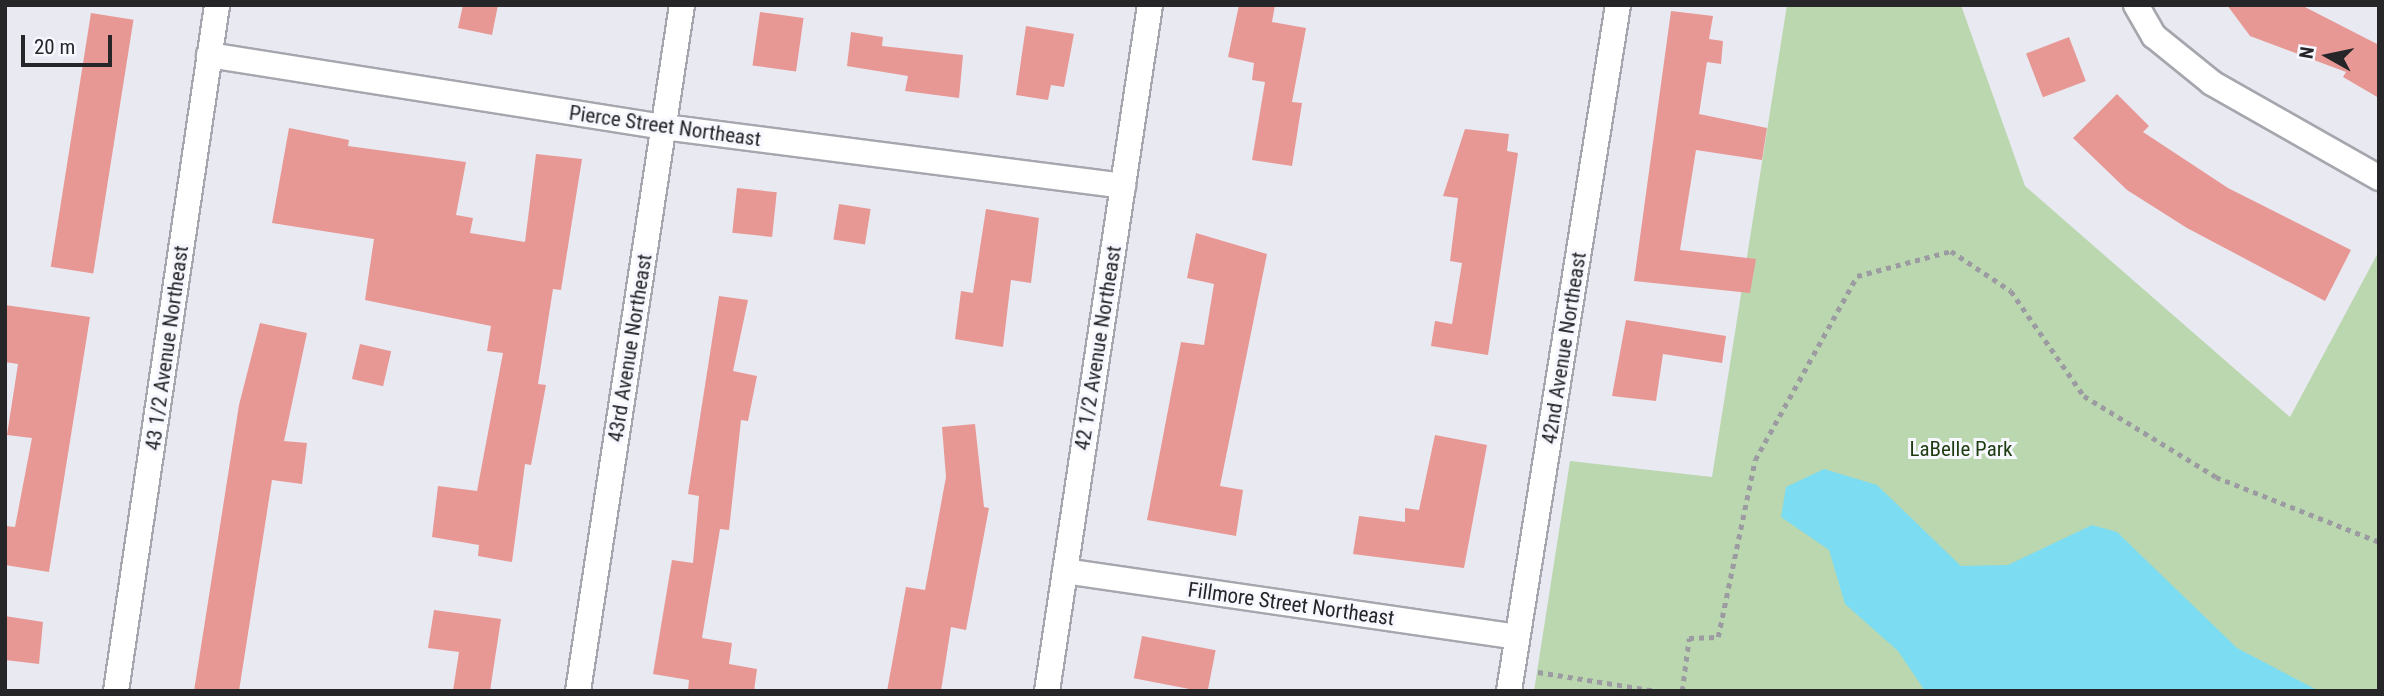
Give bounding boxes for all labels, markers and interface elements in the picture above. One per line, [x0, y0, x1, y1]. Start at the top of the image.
scale bar [24, 21, 116, 65]
north arrow [2293, 21, 2363, 91]
text: 20 m [34, 35, 75, 59]
text: N [2294, 45, 2319, 60]
street label: Pierce Street Northeast [567, 100, 763, 152]
street label: 43 1/2 Avenue Northeast [140, 244, 194, 452]
street label: 42 1/2 Avenue Northeast [1069, 244, 1127, 452]
street label: 42nd Avenue Northeast [1536, 250, 1592, 446]
street label: 43rd Avenue Northeast [603, 252, 657, 444]
park label: LaBelle Park [1909, 436, 2013, 462]
street label: Fillmore Street Northeast [1186, 577, 1396, 631]

